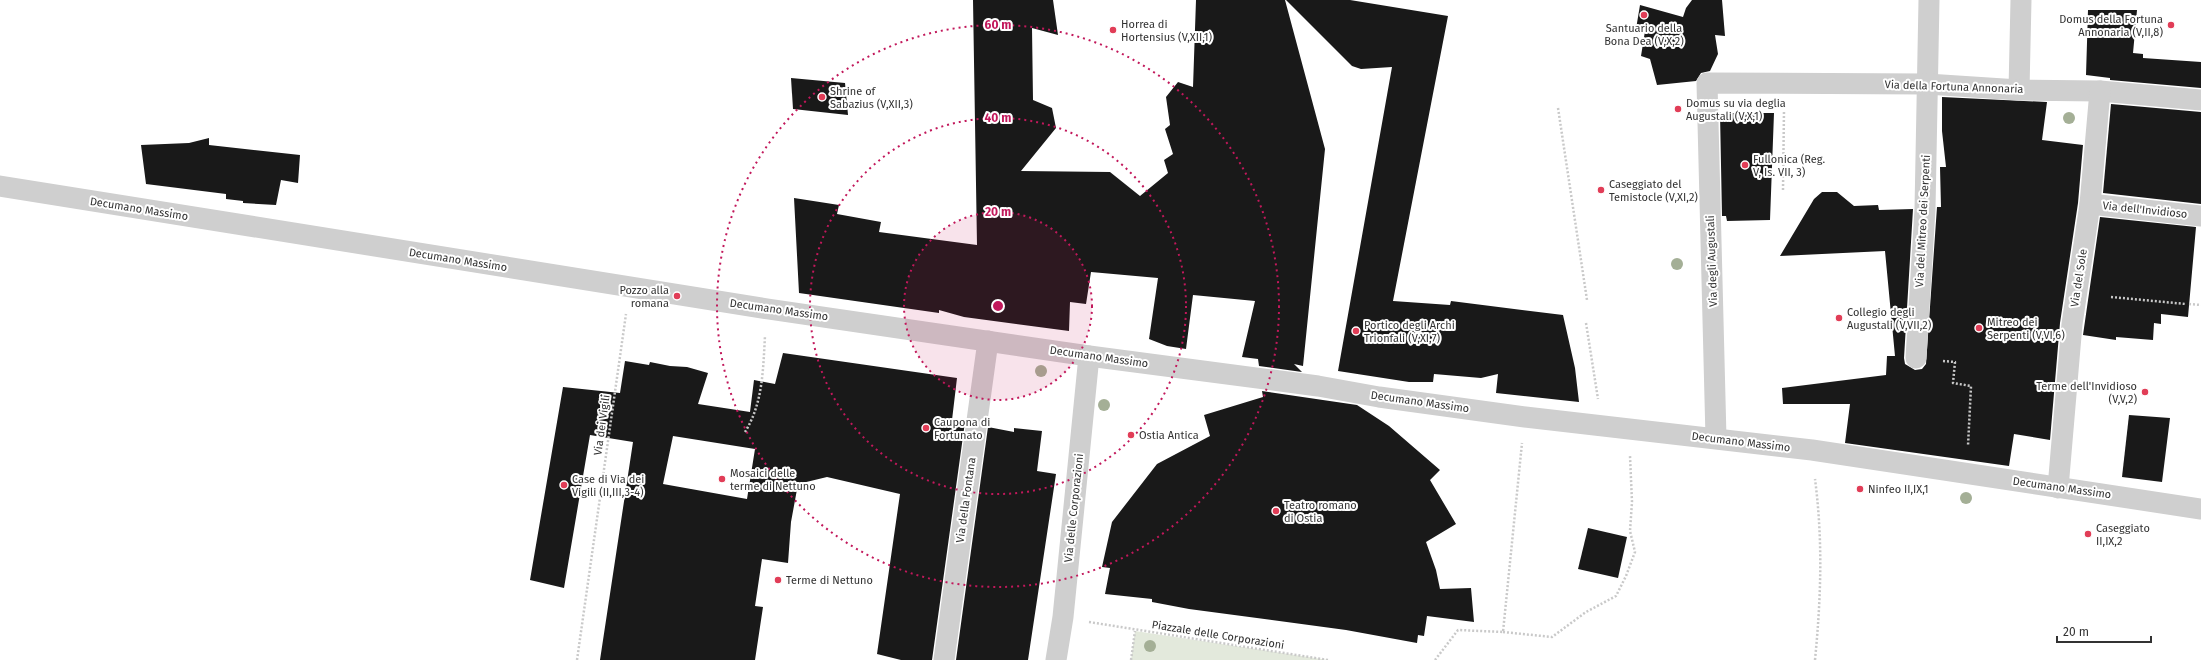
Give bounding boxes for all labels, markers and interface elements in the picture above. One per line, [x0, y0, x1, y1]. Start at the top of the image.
marker: Santuario della Bona Dea (V,X,2) [1639, 10, 1649, 20]
place label: Domus della Fortuna Annonaria (V,II,8) [2059, 13, 2163, 39]
text: 60 m [985, 18, 1011, 32]
place label: Horrea di Hortensius (V,XII,1) [1121, 18, 1213, 44]
marker: Domus della Fortuna Annonaria (V,II,8) [2166, 20, 2176, 30]
place label: Santuario della Bona Dea (V,X,2) [1604, 22, 1684, 48]
marker: Horrea di Hortensius (V,XII,1) [1108, 25, 1118, 35]
street label: Via della Fortuna Annonaria [1884, 78, 2024, 96]
place label: Shrine of Sabazius (V,XII,3) [830, 85, 913, 111]
marker: Shrine of Sabazius (V,XII,3) [817, 92, 827, 102]
place label: Domus su via deglia Augustali (V,X,1) [1686, 97, 1786, 123]
marker: Domus su via deglia Augustali (V,X,1) [1673, 104, 1683, 114]
text: 40 m [985, 111, 1011, 125]
place label: Fullonica (Reg. V, Is. VII, 3) [1753, 153, 1826, 179]
street label: Via del Mitreo dei Serpenti [1913, 154, 1933, 288]
marker: Fullonica (Reg. V, Is. VII, 3) [1740, 160, 1750, 170]
place label: Caseggiato del Temistocle (V,XI,2) [1609, 178, 1698, 204]
marker: Caseggiato del Temistocle (V,XI,2) [1596, 185, 1606, 195]
street label: Decumano Massimo [89, 195, 189, 223]
street label: Via dell'Invidioso [2102, 199, 2188, 221]
text: 20 m [985, 205, 1011, 219]
street label: Via degli Augustali [1704, 215, 1720, 307]
street label: Decumano Massimo [408, 246, 508, 274]
street label: Via del Sole [2068, 248, 2090, 308]
place label: Pozzo alla romana [619, 284, 669, 310]
marker: Pozzo alla romana [672, 291, 682, 301]
street label: Decumano Massimo [729, 297, 829, 323]
centre of rings [991, 299, 1005, 313]
place label: Collegio degli Augustali (V,VII,2) [1847, 306, 1932, 332]
marker: Collegio degli Augustali (V,VII,2) [1834, 313, 1844, 323]
place label: Mitreo dei Serpenti (V,VI,6) [1987, 316, 2065, 342]
place label: Portico degli Archi Trionfali (V,XI,7) [1364, 319, 1455, 345]
marker: Mitreo dei Serpenti (V,VI,6) [1974, 323, 1984, 333]
marker: Portico degli Archi Trionfali (V,XI,7) [1351, 326, 1361, 336]
street label: Decumano Massimo [1049, 344, 1149, 370]
place label: Terme dell'Invidioso (V,V,2) [2036, 380, 2137, 406]
marker: Terme dell'Invidioso (V,V,2) [2140, 387, 2150, 397]
street label: Decumano Massimo [1370, 389, 1470, 415]
street label: Via dei Vigili [591, 394, 613, 456]
place label: Caupona di Fortunato [934, 416, 990, 442]
marker: Caupona di Fortunato [921, 423, 931, 433]
place label: Ostia Antica [1139, 429, 1199, 442]
street label: Decumano Massimo [1691, 429, 1791, 455]
marker: Ostia Antica [1126, 430, 1136, 440]
street label: Via delle Corporazioni [1062, 453, 1086, 563]
street label: Via della Fontana [954, 456, 978, 544]
place label: Mosaici delle terme di Nettuno [730, 467, 816, 493]
place label: Case di Via dei Vigili (II,III,3-4) [572, 473, 644, 499]
marker: Mosaici delle terme di Nettuno [717, 474, 727, 484]
street label: Decumano Massimo [2012, 475, 2112, 501]
marker: Case di Via dei Vigili (II,III,3-4) [559, 480, 569, 490]
place label: Ninfeo II,IX,1 [1868, 483, 1929, 496]
marker: Ninfeo II,IX,1 [1855, 484, 1865, 494]
place label: Teatro romano di Ostia [1284, 499, 1357, 525]
marker: Teatro romano di Ostia [1271, 506, 1281, 516]
place label: Caseggiato II,IX,2 [2096, 522, 2150, 548]
marker: Caseggiato II,IX,2 [2083, 529, 2093, 539]
place label: Terme di Nettuno [786, 574, 873, 587]
marker: Terme di Nettuno [773, 575, 783, 585]
street label: Piazzale delle Corporazioni [1151, 618, 1285, 652]
scale bar [2057, 618, 2151, 644]
text: 20 m [2063, 625, 2089, 639]

